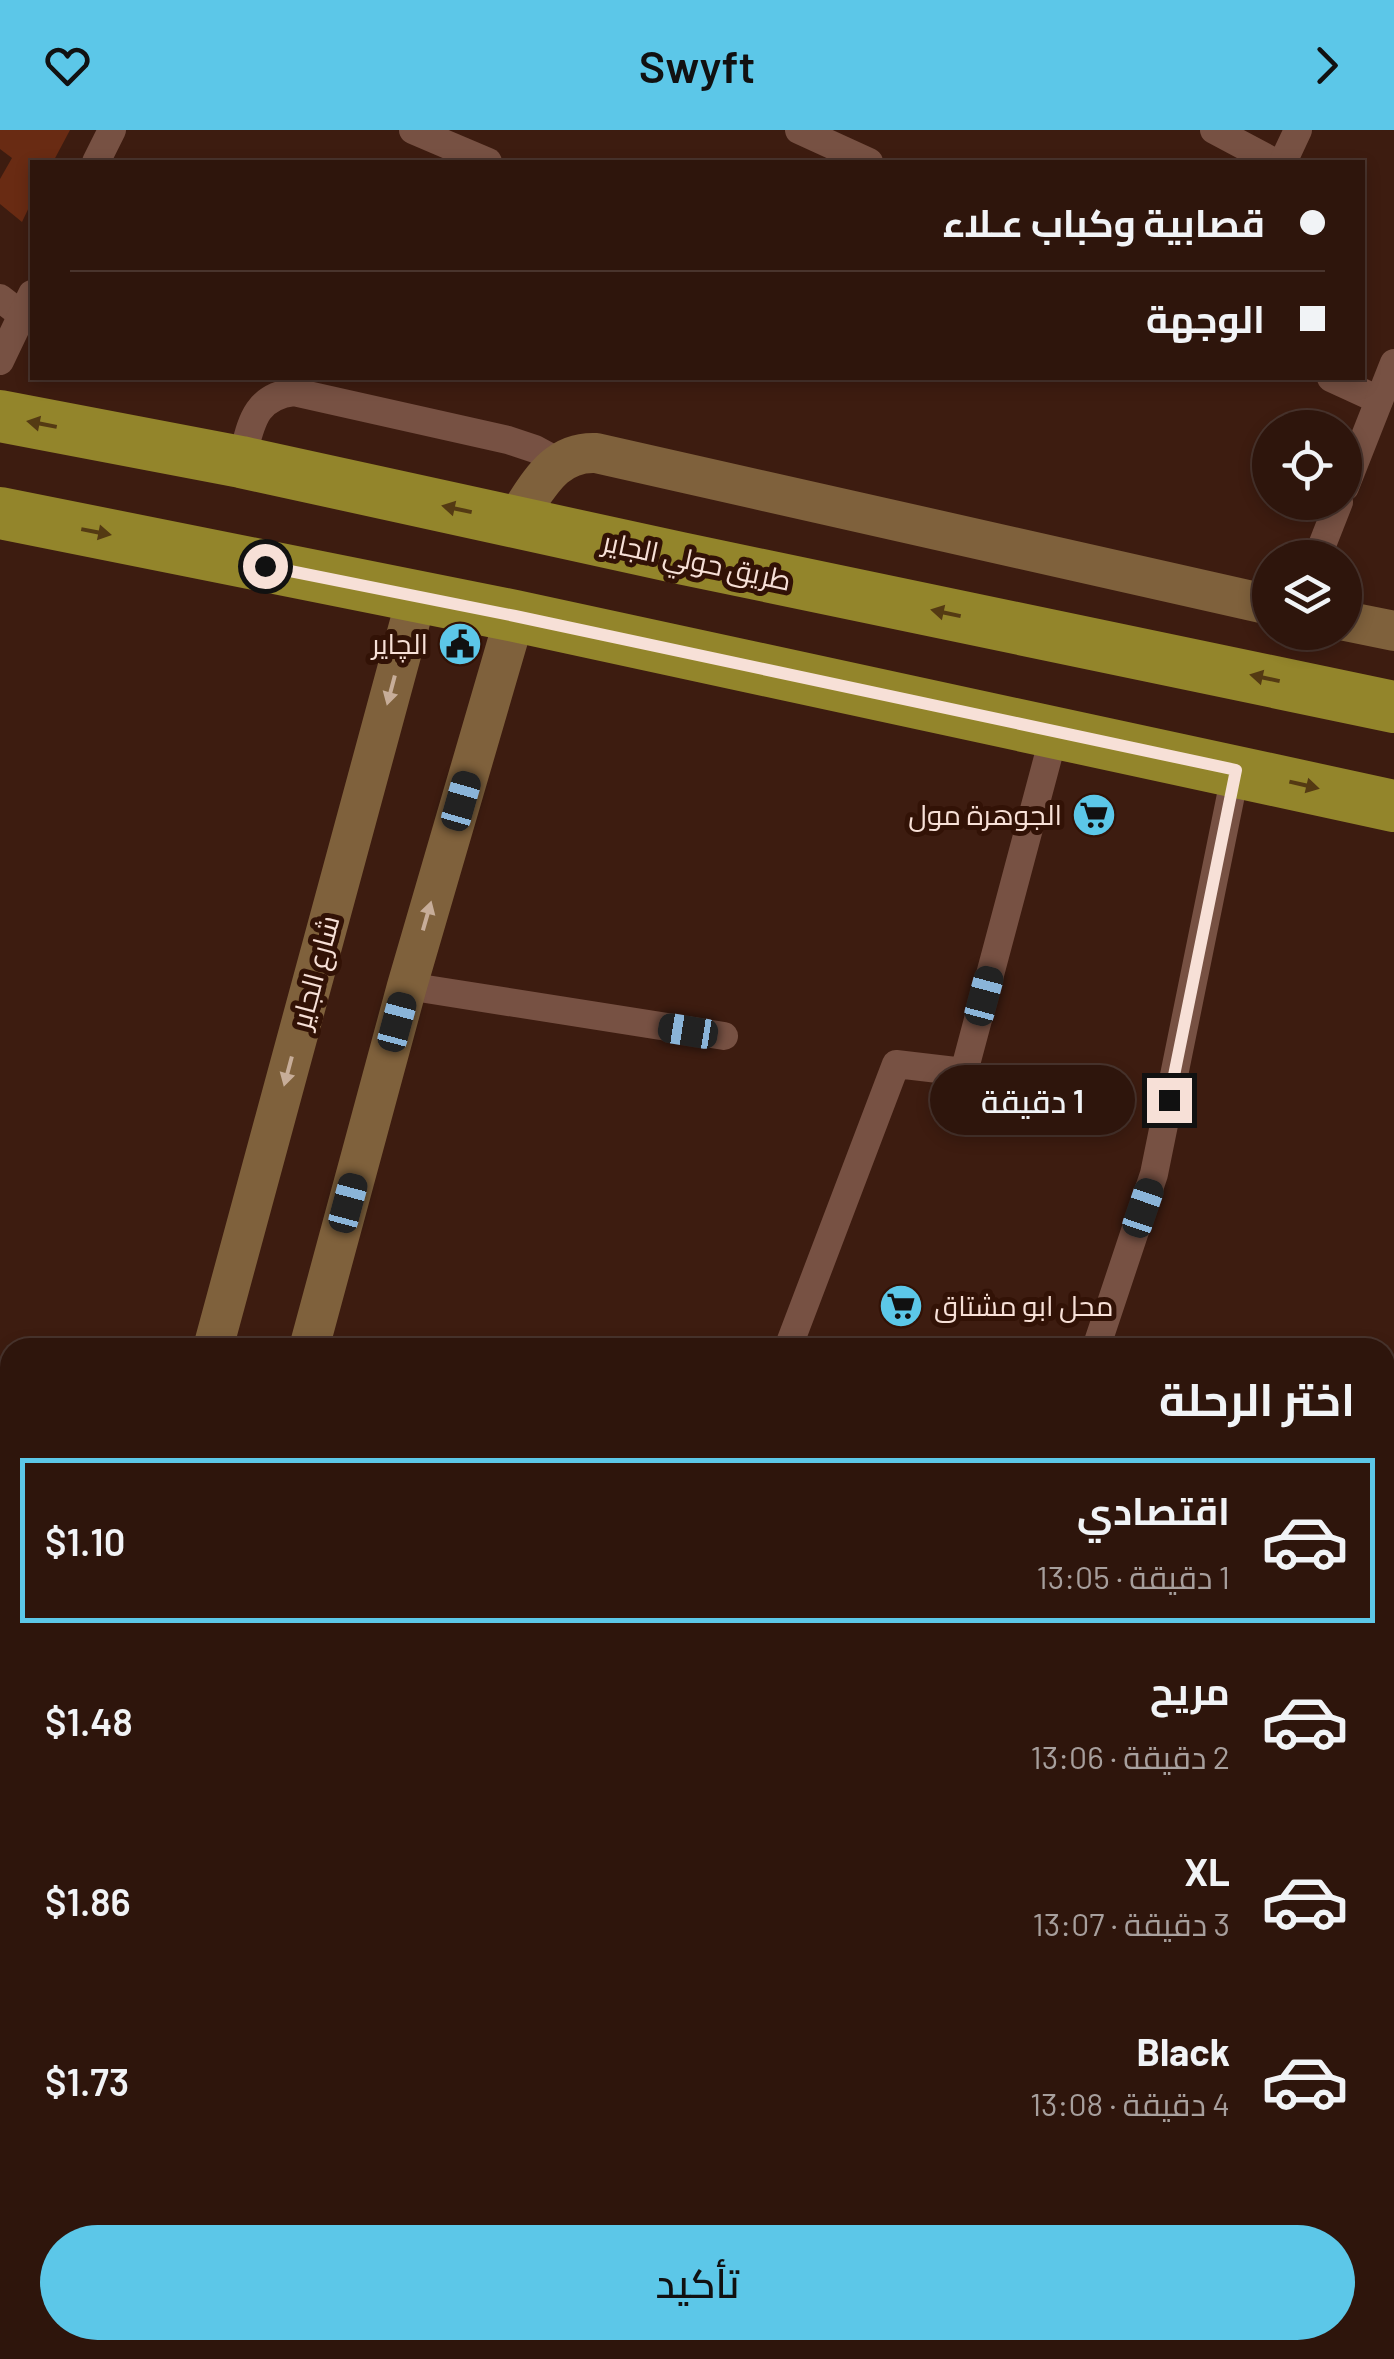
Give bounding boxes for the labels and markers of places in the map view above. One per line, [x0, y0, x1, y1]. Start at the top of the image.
public building icon: الچاير [437, 621, 483, 667]
place label: الچاير [370, 626, 428, 663]
supermarket icon: الجوهرة مول [1071, 792, 1117, 838]
place label: الجوهرة مول [908, 797, 1062, 832]
supermarket icon: محل ابو مشتاق [878, 1283, 924, 1329]
place label: محل ابو مشتاق [934, 1288, 1114, 1323]

